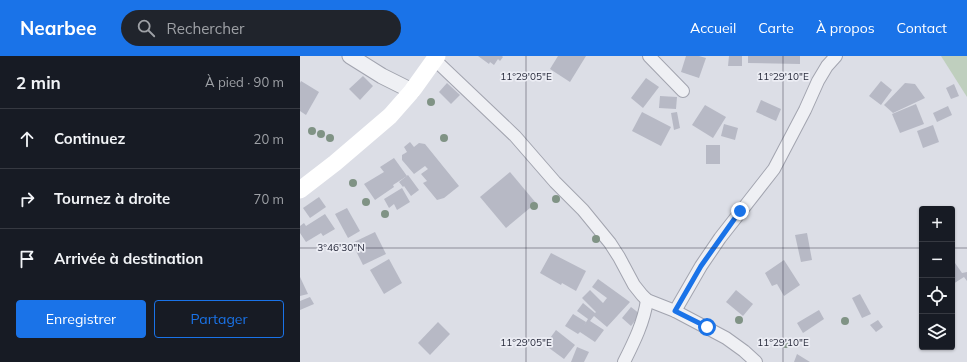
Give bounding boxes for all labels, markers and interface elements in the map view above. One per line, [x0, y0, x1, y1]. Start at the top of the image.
search box [121, 10, 401, 46]
text: Nearbee [20, 16, 97, 40]
icon: search [135, 17, 157, 39]
text: Rechercher [167, 19, 245, 38]
text: Accueil [690, 19, 736, 37]
text: Carte [758, 19, 794, 37]
text: À propos [816, 19, 875, 37]
text: Contact [897, 19, 947, 37]
text: 11°29'05"E [500, 70, 552, 83]
text: 11°29'10"E [757, 70, 809, 83]
text: 2 min [16, 72, 61, 93]
text: À pied · 90 m [205, 74, 284, 90]
icon: ahead [16, 128, 38, 150]
text: Continuez [54, 129, 125, 148]
text: 20 m [254, 131, 284, 147]
icon: right [16, 188, 38, 210]
text: Tournez à droite [54, 189, 170, 208]
text: 70 m [254, 191, 284, 207]
route end [731, 202, 749, 220]
map controls [919, 206, 955, 350]
button: + [919, 206, 955, 242]
text: 3°46'30"N [317, 241, 365, 254]
button: − [919, 242, 955, 278]
icon: arrive [16, 248, 38, 270]
text: Arrivée à destination [54, 249, 203, 268]
button: locate [919, 278, 955, 314]
button: Enregistrer [16, 300, 146, 338]
button: Partager [154, 300, 284, 338]
button: layers [919, 314, 955, 350]
route start [698, 318, 716, 336]
text: 11°29'05"E [500, 336, 552, 349]
text: 11°29'10"E [757, 336, 809, 349]

